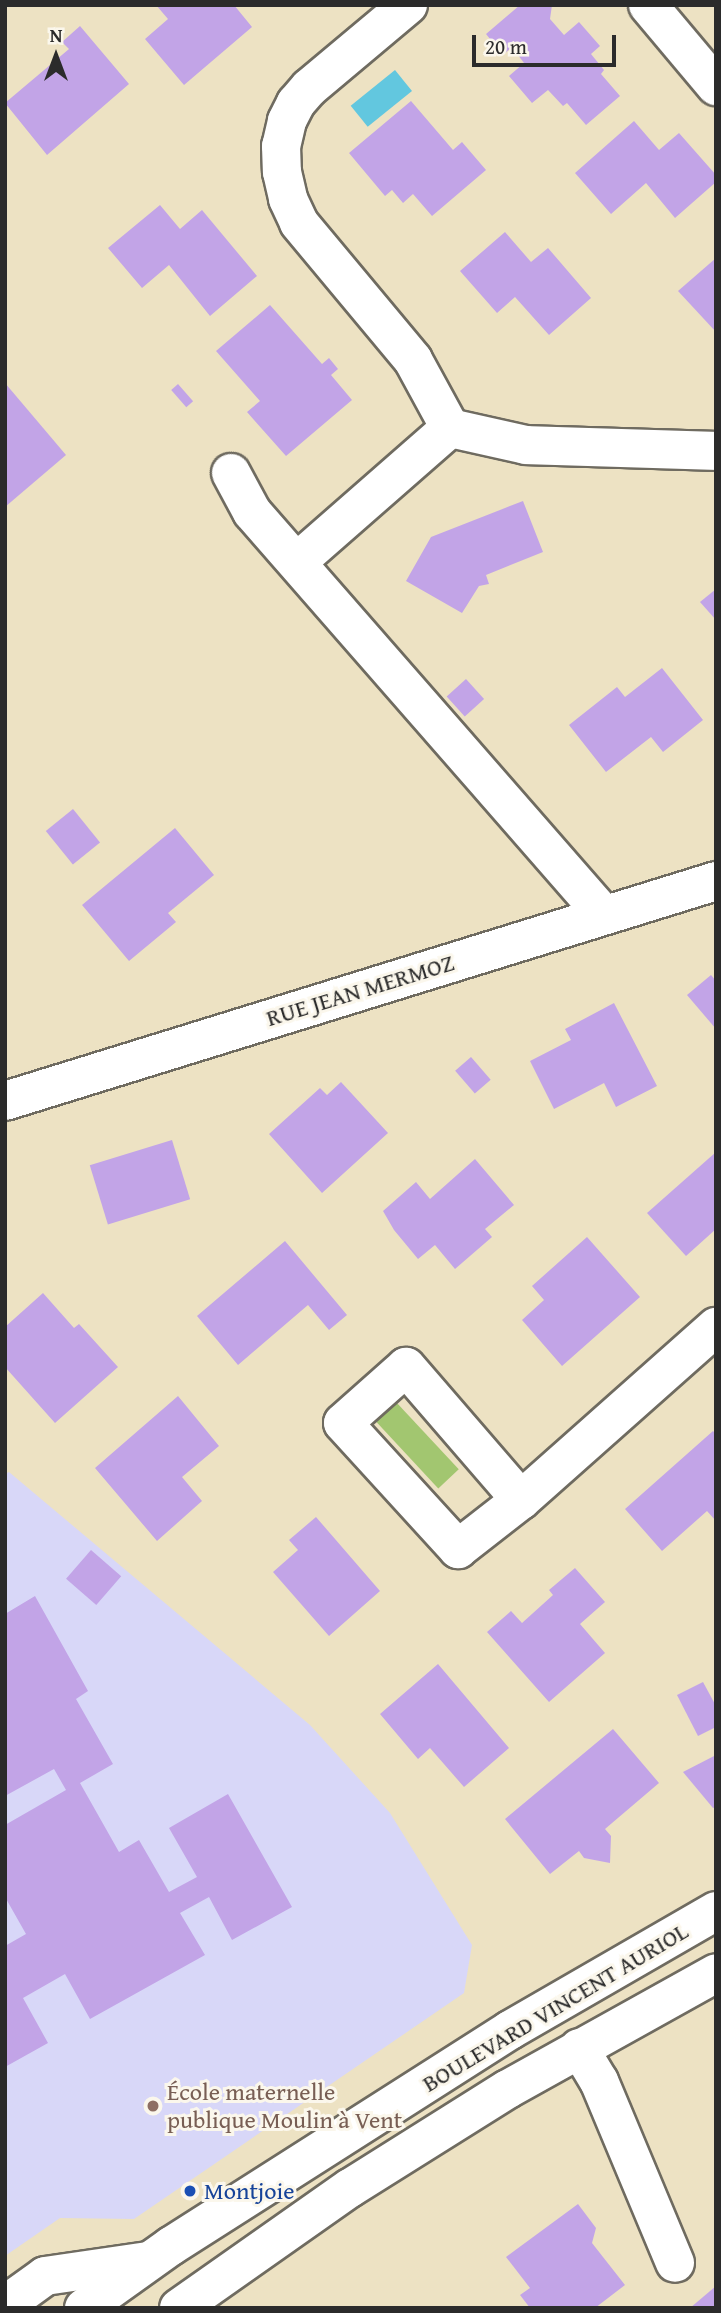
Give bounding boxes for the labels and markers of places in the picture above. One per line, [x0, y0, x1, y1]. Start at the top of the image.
place label: École maternelle publique Moulin à Vent [167, 2078, 402, 2134]
marker: École maternelle publique Moulin à Vent [145, 2098, 161, 2114]
place label: Montjoie [204, 2177, 295, 2205]
marker: Montjoie [182, 2183, 198, 2199]

